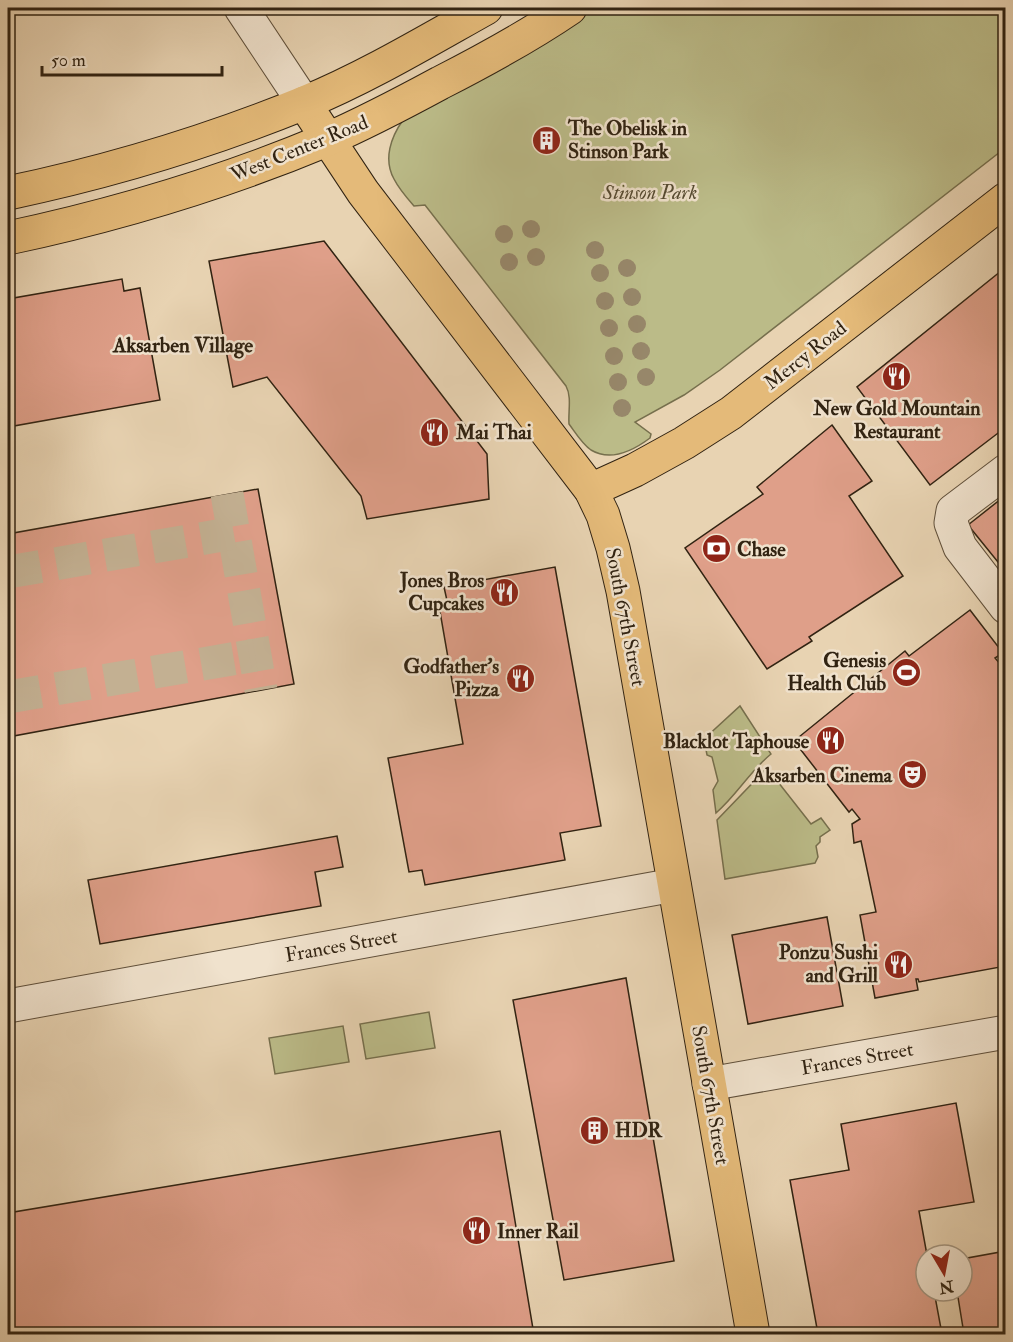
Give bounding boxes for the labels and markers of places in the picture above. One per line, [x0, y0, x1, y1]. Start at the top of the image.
place label: The Obelisk in Stinson Park [567, 116, 688, 164]
building icon: The Obelisk in Stinson Park [531, 124, 563, 156]
restaurant icon: New Gold Mountain Restaurant [881, 361, 913, 393]
place label: New Gold Mountain Restaurant [812, 396, 981, 444]
restaurant icon: Mai Thai [419, 416, 451, 448]
place label: Mai Thai [455, 420, 533, 445]
bank icon: Chase [700, 533, 732, 565]
place label: Chase [737, 537, 786, 562]
place label: Jones Bros Cupcakes [399, 568, 484, 617]
restaurant icon: Jones Bros Cupcakes [489, 576, 521, 608]
place label: Genesis Health Club [787, 648, 886, 696]
place label: Godfather's Pizza [403, 654, 500, 702]
sports icon: Genesis Health Club [891, 656, 923, 688]
restaurant icon: Godfather's Pizza [504, 662, 536, 694]
restaurant icon: Blacklot Taphouse [814, 725, 846, 757]
place label: Blacklot Taphouse [663, 729, 810, 755]
theatre icon: Aksarben Cinema [897, 759, 929, 791]
place label: Aksarben Cinema [751, 763, 893, 788]
place label: Ponzu Sushi and Grill [779, 940, 879, 988]
restaurant icon: Ponzu Sushi and Grill [883, 948, 915, 980]
building icon: HDR [578, 1114, 610, 1146]
place label: HDR [615, 1118, 663, 1143]
restaurant icon: Inner Rail [460, 1215, 492, 1247]
place label: Inner Rail [497, 1219, 580, 1244]

